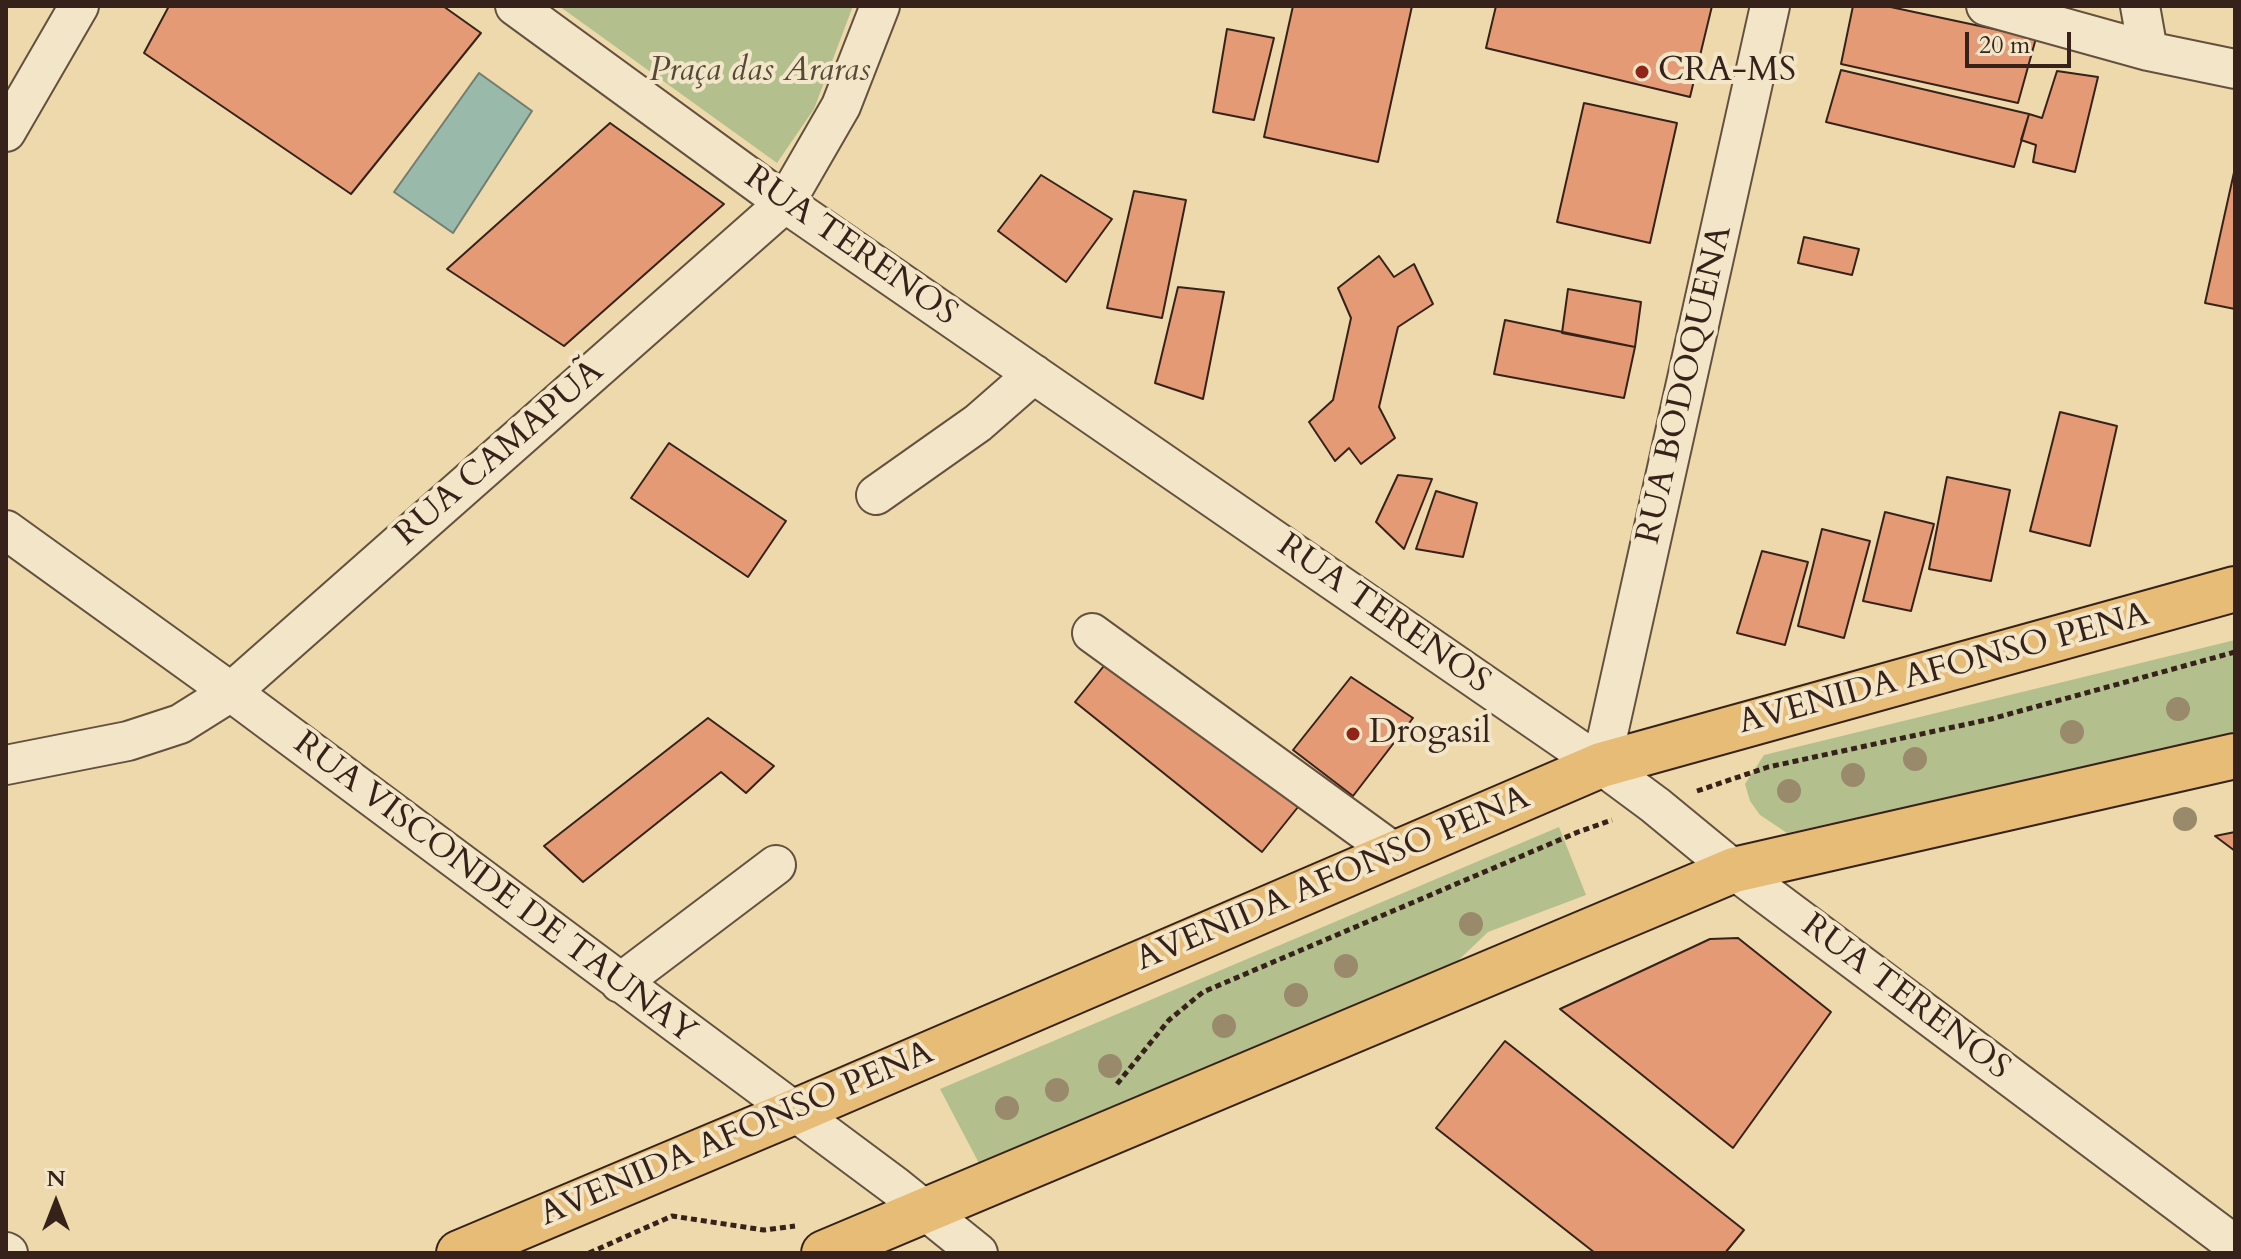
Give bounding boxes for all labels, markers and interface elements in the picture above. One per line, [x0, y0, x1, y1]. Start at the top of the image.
scale bar [1969, 16, 2075, 66]
text: 20 m [1979, 29, 2030, 62]
park label: Praça das Araras [649, 52, 871, 92]
place label: CRA-MS [1658, 52, 1796, 92]
marker: CRA-MS [1633, 63, 1651, 81]
street label: RUA TERENOS [736, 158, 964, 336]
street label: RUA BODOQUENA [1630, 222, 1742, 548]
street label: RUA CAMAPUÃ [387, 352, 613, 556]
street label: RUA TERENOS [1269, 526, 1497, 704]
street label: AVENIDA AFONSO PENA [1734, 595, 2154, 745]
place label: Drogasil [1369, 714, 1491, 754]
street label: RUA VISCONDE DE TAUNAY [285, 724, 703, 1054]
marker: Drogasil [1344, 725, 1362, 743]
street label: AVENIDA AFONSO PENA [1130, 778, 1536, 982]
street label: RUA TERENOS [1793, 906, 2017, 1090]
street label: AVENIDA AFONSO PENA [534, 1033, 940, 1237]
north arrow [16, 1163, 96, 1243]
text: N [46, 1164, 66, 1194]

